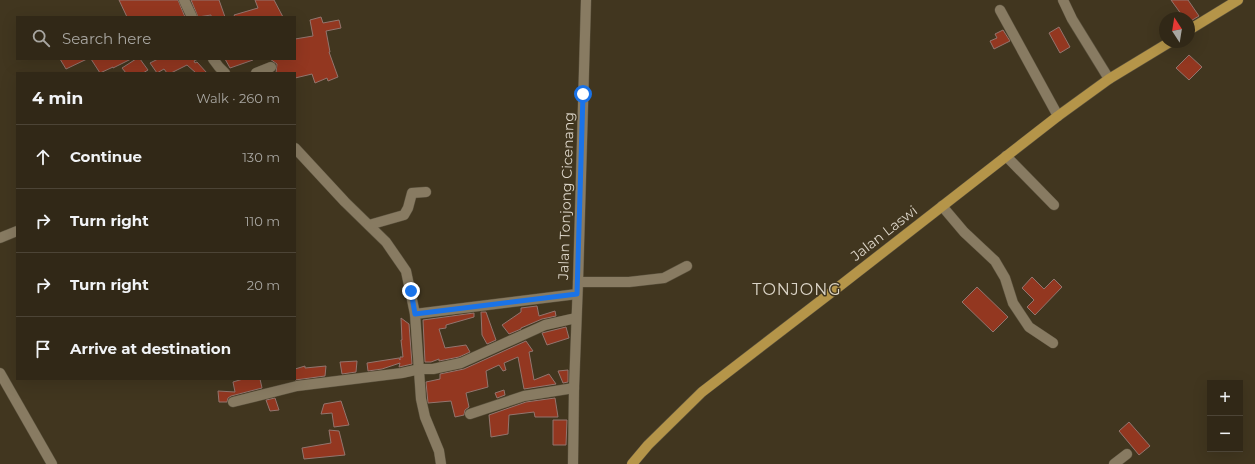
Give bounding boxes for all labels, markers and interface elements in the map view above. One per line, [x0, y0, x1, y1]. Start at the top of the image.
north arrow [1159, 12, 1195, 48]
search box [16, 16, 296, 60]
icon: search [30, 27, 52, 49]
text: Search here [62, 29, 151, 48]
route start [574, 85, 592, 103]
text: 4 min [32, 88, 83, 108]
text: Walk · 260 m [196, 90, 280, 106]
street label: Jalan Tonjong Cicenang [554, 112, 578, 281]
icon: ahead [32, 146, 54, 168]
text: Continue [70, 147, 142, 166]
text: 130 m [242, 149, 280, 165]
street label: Jalan Laswi [846, 201, 921, 265]
icon: right [32, 210, 54, 232]
text: Turn right [70, 211, 149, 230]
text: 110 m [245, 213, 280, 229]
icon: right [32, 274, 54, 296]
text: Turn right [70, 275, 149, 294]
text: 20 m [247, 277, 280, 293]
district label: TONJONG [752, 280, 842, 299]
route end [402, 282, 420, 300]
icon: arrive [32, 338, 54, 360]
text: Arrive at destination [70, 339, 231, 358]
map controls [1207, 380, 1243, 452]
button: + [1207, 380, 1243, 416]
button: − [1207, 416, 1243, 452]

